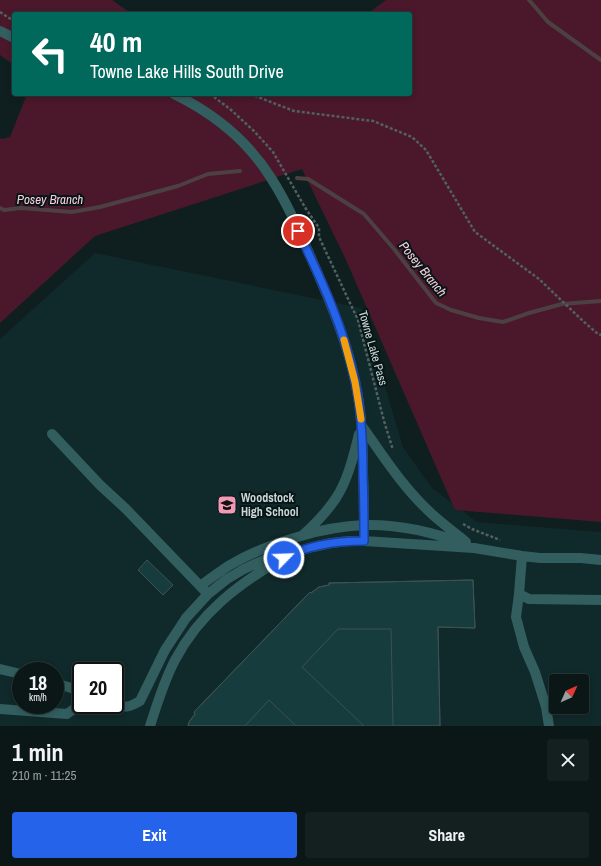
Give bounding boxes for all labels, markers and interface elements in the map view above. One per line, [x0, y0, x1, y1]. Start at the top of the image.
text: 40 m [90, 23, 142, 61]
icon: left [24, 28, 76, 80]
text: Towne Lake Hills South Drive [90, 59, 284, 84]
water label: Posey Branch [17, 191, 83, 208]
pin [281, 214, 315, 248]
icon: arrive [287, 220, 309, 242]
water label: Posey Branch [396, 238, 451, 300]
street label: Towne Lake Pass [355, 309, 391, 387]
place label: Woodstock High School [241, 490, 299, 520]
school or university icon: Woodstock High School [216, 494, 238, 516]
position arrow [263, 537, 305, 579]
speed limit sign: 20 [72, 662, 124, 714]
text: 18 [29, 669, 47, 696]
north arrow [549, 674, 589, 714]
map controls [549, 674, 589, 714]
text: km/h [29, 691, 47, 704]
text: 1 min [12, 736, 63, 768]
button: close [547, 739, 589, 781]
text: 210 m · 11:25 [12, 767, 76, 784]
button: Exit [12, 812, 297, 858]
button: Share [305, 812, 589, 858]

